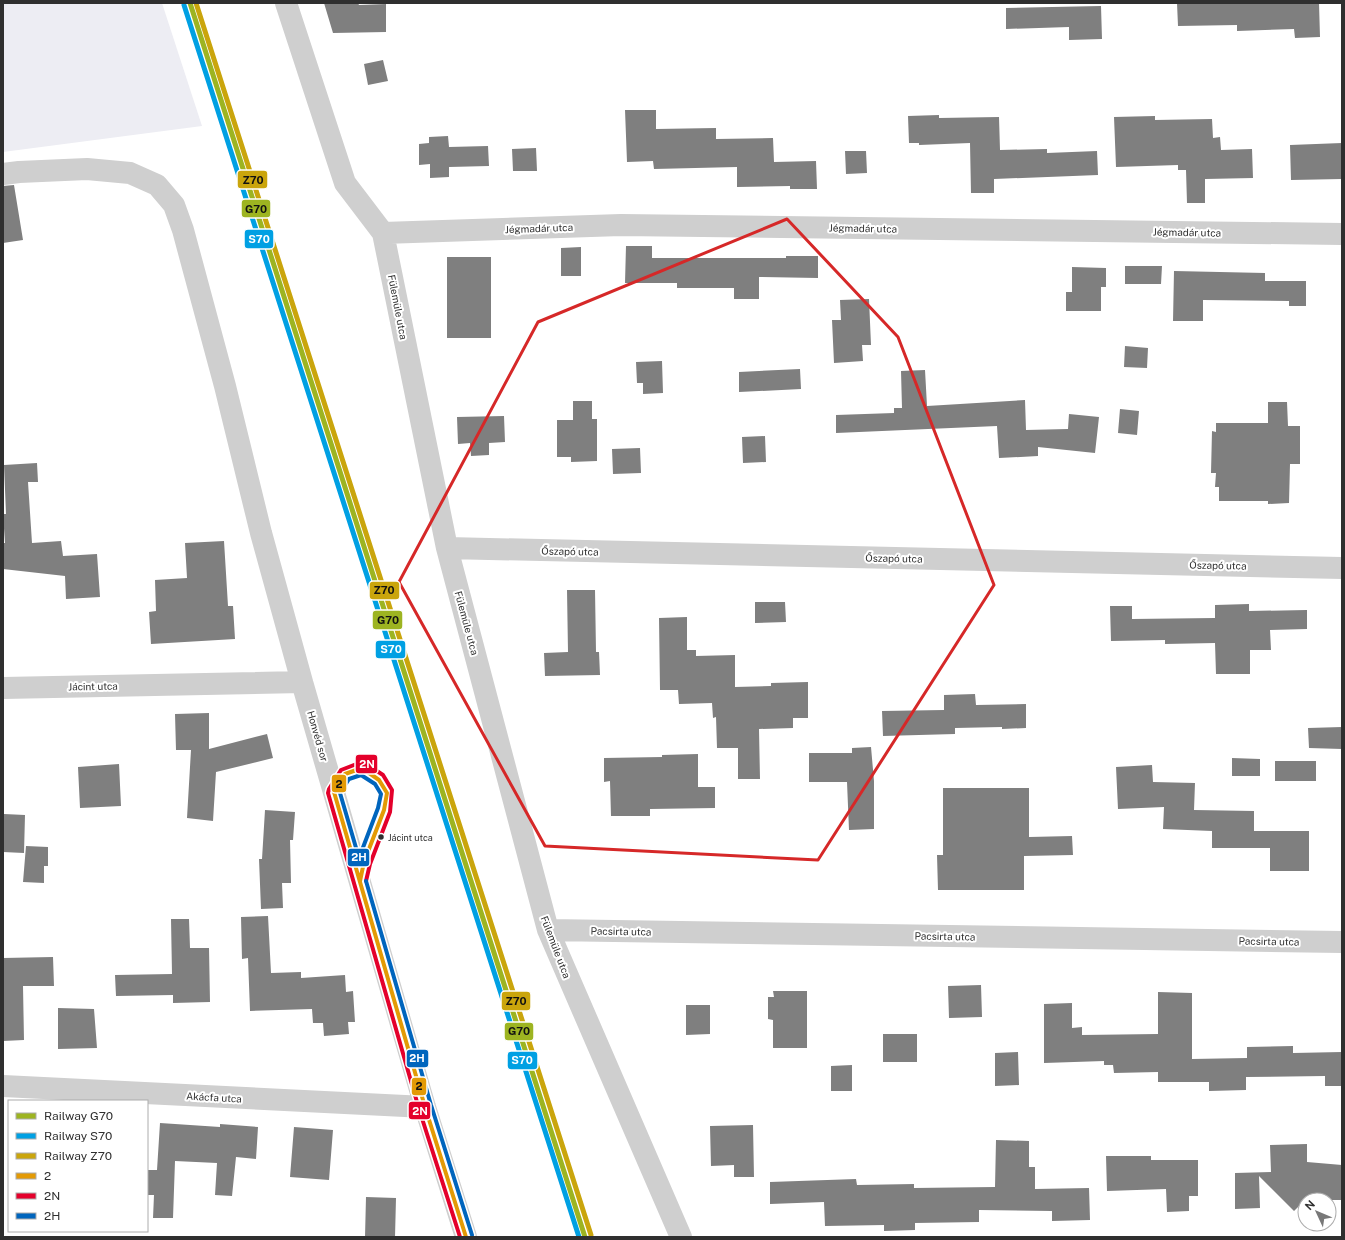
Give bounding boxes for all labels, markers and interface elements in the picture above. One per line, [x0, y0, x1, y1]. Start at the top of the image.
line badge: Z70 [237, 170, 268, 189]
text: Z70 [242, 174, 264, 186]
line badge: G70 [241, 199, 271, 218]
text: G70 [245, 203, 267, 215]
street label: Jégmadár utca [505, 221, 573, 235]
street label: Jégmadár utca [829, 221, 897, 235]
street label: Jégmadár utca [1153, 225, 1221, 239]
line badge: S70 [244, 229, 274, 249]
text: S70 [248, 233, 270, 245]
street label: Fülemüle utca [386, 273, 410, 341]
street label: Őszapó utca [541, 545, 599, 557]
street label: Őszapó utca [865, 552, 923, 564]
street label: Őszapó utca [1189, 559, 1247, 571]
line badge: Z70 [369, 581, 400, 600]
text: Z70 [373, 584, 395, 596]
street label: Fülemüle utca [453, 590, 481, 656]
line badge: G70 [372, 610, 403, 630]
text: G70 [377, 614, 399, 626]
line badge: S70 [375, 640, 406, 659]
text: S70 [380, 643, 402, 655]
street label: Jácint utca [68, 680, 118, 692]
street label: Honvéd sor [305, 709, 331, 763]
line badge: 2N [355, 754, 378, 774]
text: 2N [359, 758, 375, 770]
line badge: 2 [331, 774, 347, 793]
text: 2 [336, 778, 343, 790]
marker: Jácint utca [376, 832, 386, 842]
place label: Jácint utca [388, 832, 433, 843]
line badge: 2H [347, 848, 370, 867]
text: 2H [351, 851, 367, 863]
street label: Fülemüle utca [539, 914, 573, 980]
street label: Pacsirta utca [590, 924, 652, 938]
street label: Pacsirta utca [914, 929, 976, 943]
street label: Pacsirta utca [1238, 934, 1300, 948]
line badge: Z70 [501, 991, 531, 1011]
text: Z70 [505, 995, 527, 1007]
line badge: G70 [504, 1022, 534, 1041]
text: G70 [508, 1025, 530, 1037]
line badge: 2H [406, 1049, 429, 1068]
line badge: S70 [507, 1051, 538, 1070]
text: 2H [409, 1052, 425, 1064]
text: S70 [511, 1054, 533, 1066]
line badge: 2 [411, 1077, 427, 1096]
text: 2 [416, 1080, 423, 1092]
street label: Akácfa utca [186, 1090, 242, 1104]
legend [8, 1100, 148, 1232]
line badge: 2N [408, 1101, 431, 1120]
text: 2N [412, 1105, 428, 1117]
text: Railway G70 [44, 1109, 113, 1123]
text: Railway S70 [44, 1129, 112, 1143]
text: Railway Z70 [44, 1149, 112, 1163]
text: 2 [44, 1169, 51, 1183]
text: 2N [44, 1189, 60, 1203]
north arrow [1297, 1192, 1337, 1232]
text: N [1303, 1198, 1317, 1212]
text: 2H [44, 1209, 60, 1223]

